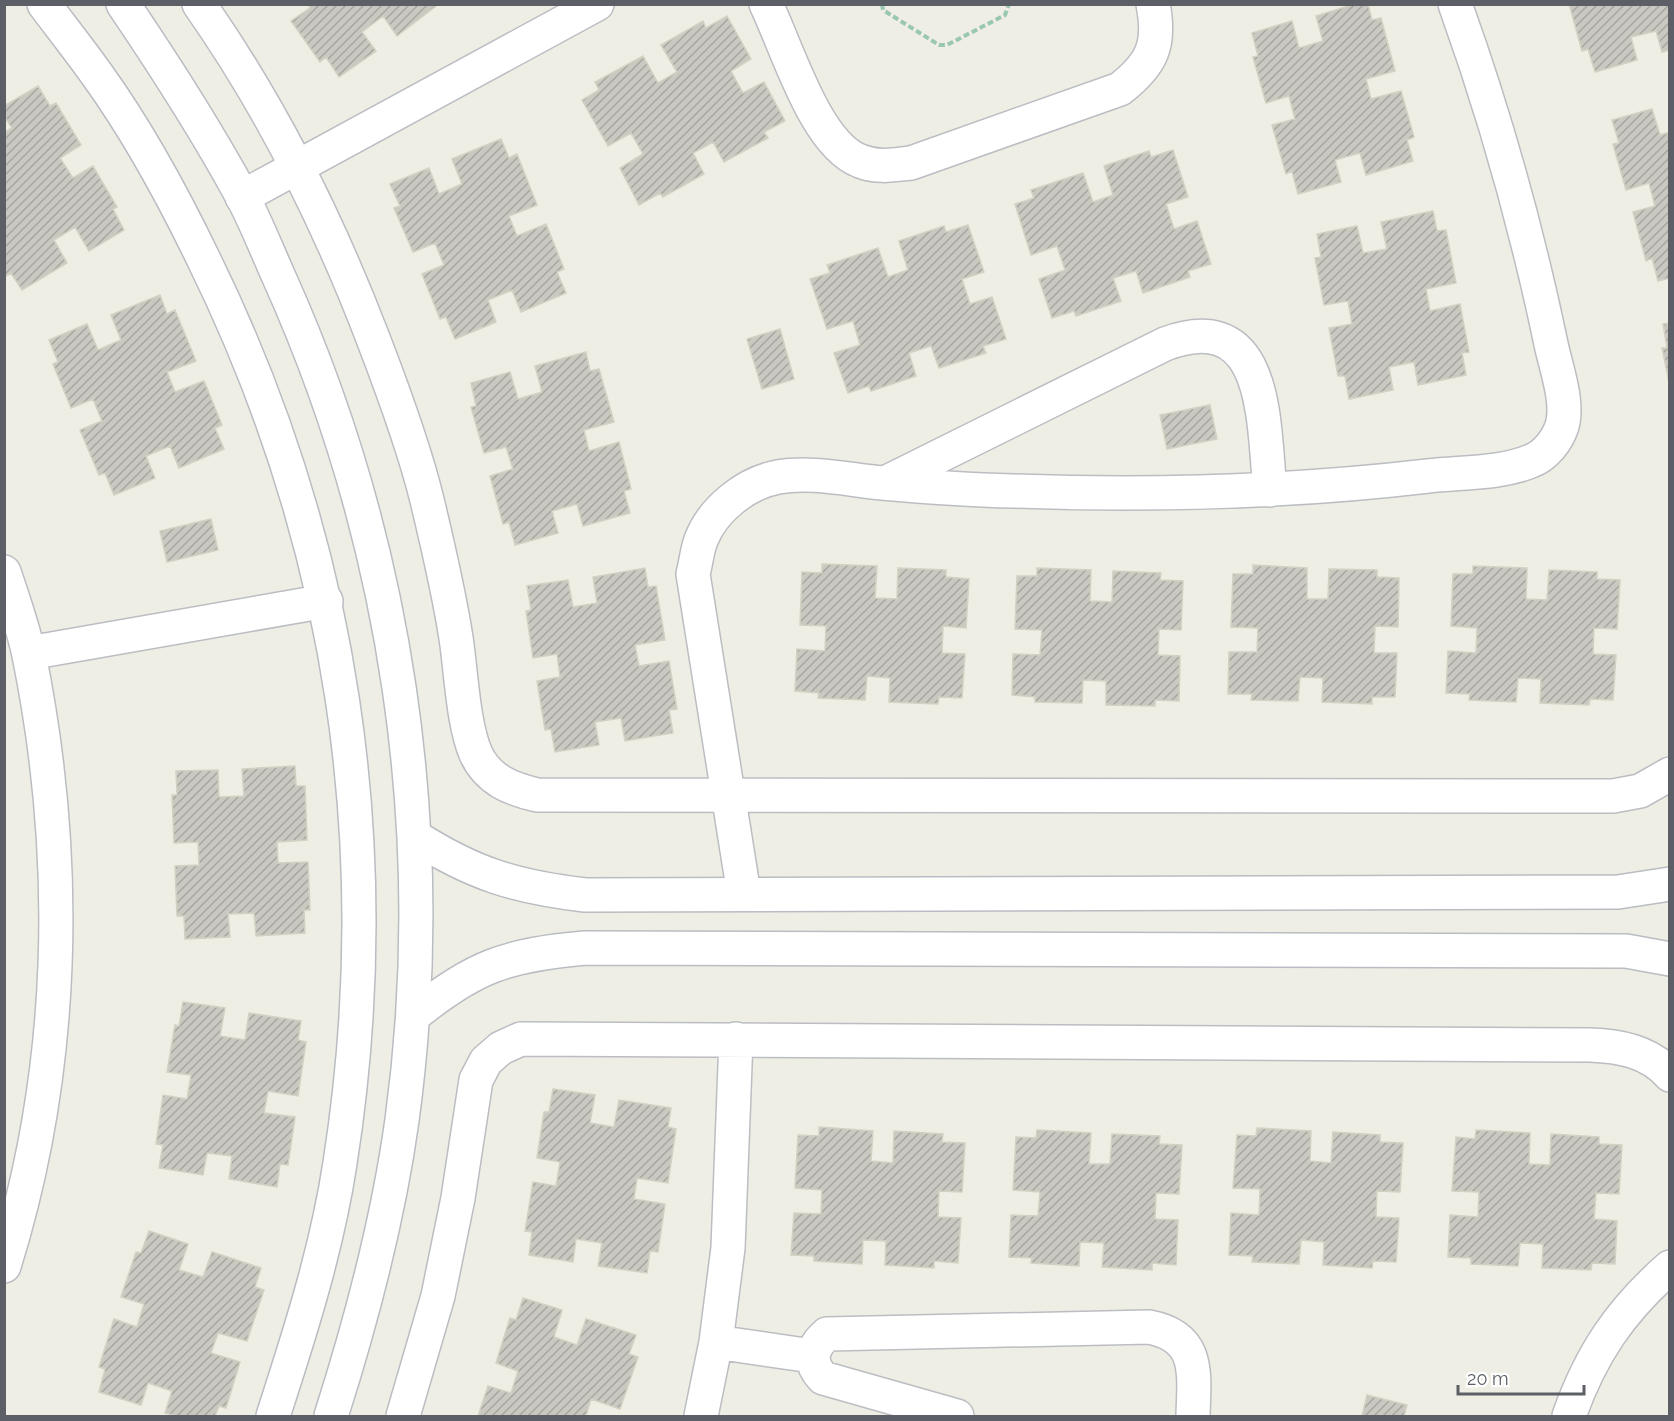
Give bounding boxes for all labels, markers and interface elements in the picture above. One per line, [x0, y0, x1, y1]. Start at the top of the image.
scale bar [1458, 1358, 1584, 1396]
text: 20 m [1467, 1368, 1509, 1389]

